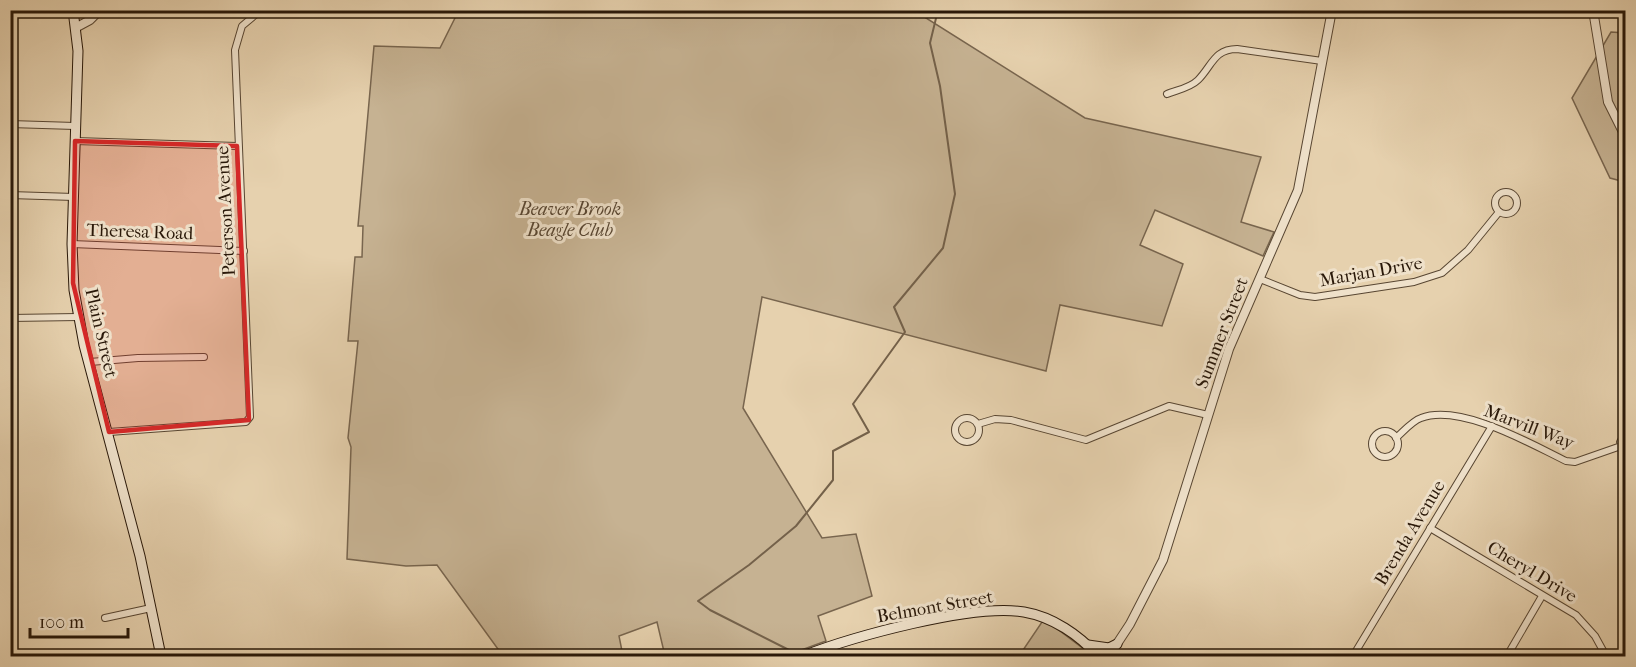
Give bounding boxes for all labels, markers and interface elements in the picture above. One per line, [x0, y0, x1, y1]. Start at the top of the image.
street label: Peterson Avenue [212, 145, 240, 277]
park label: Beaver Brook Beagle Club [518, 199, 621, 241]
street label: Theresa Road [86, 220, 194, 244]
street label: Marjan Drive [1318, 253, 1424, 291]
street label: Summer Street [1191, 274, 1253, 391]
street label: Plain Street [81, 286, 122, 380]
street label: Marvill Way [1481, 400, 1578, 454]
street label: Brenda Avenue [1370, 477, 1450, 589]
street label: Cheryl Drive [1483, 537, 1581, 607]
street label: Belmont Street [875, 586, 995, 628]
scale bar [30, 601, 128, 639]
text: 100 m [39, 612, 84, 633]

